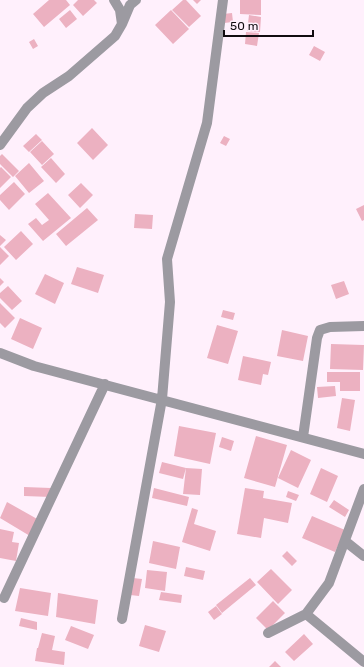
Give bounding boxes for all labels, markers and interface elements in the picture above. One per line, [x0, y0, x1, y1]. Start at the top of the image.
scale bar [224, 12, 313, 38]
text: 50 m [230, 19, 258, 33]

